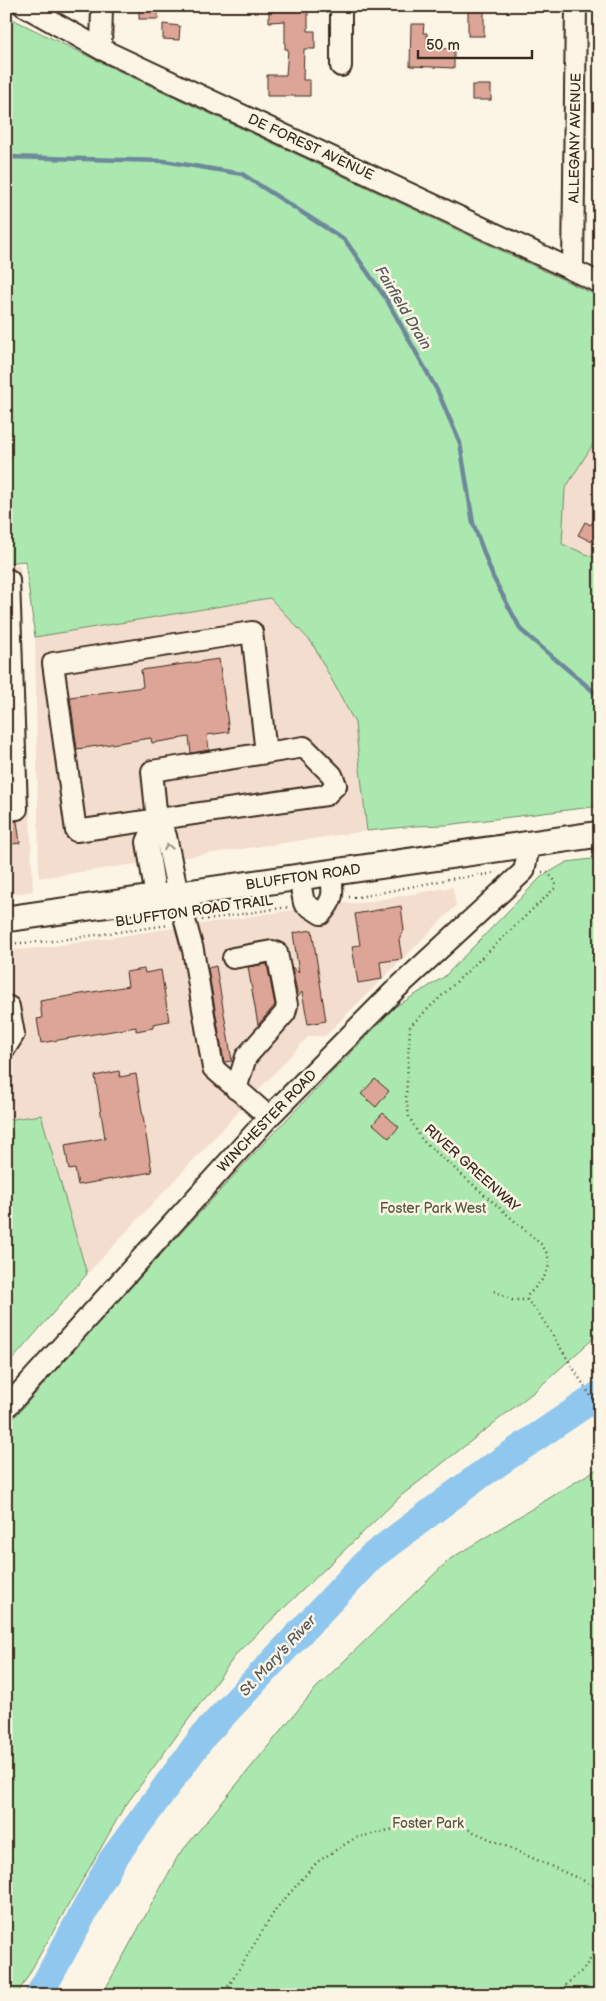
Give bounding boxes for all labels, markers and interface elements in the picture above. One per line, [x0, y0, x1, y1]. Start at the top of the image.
scale bar [418, 28, 532, 60]
text: 50 m [426, 36, 460, 55]
street label: ALLEGANY AVENUE [565, 73, 585, 203]
street label: DE FOREST AVENUE [245, 110, 377, 184]
water label: Fairfield Drain [371, 263, 435, 353]
one-way arrow [163, 843, 173, 852]
street label: BLUFFTON ROAD [244, 861, 362, 893]
street label: BLUFFTON ROAD TRAIL [114, 892, 274, 930]
street label: WINCHESTER ROAD [214, 1066, 320, 1176]
street label: RIVER GREENWAY [421, 1121, 524, 1216]
park label: Foster Park West [380, 1200, 487, 1217]
water label: St. Mary's River [236, 1610, 321, 1701]
park label: Foster Park [392, 1815, 464, 1832]

